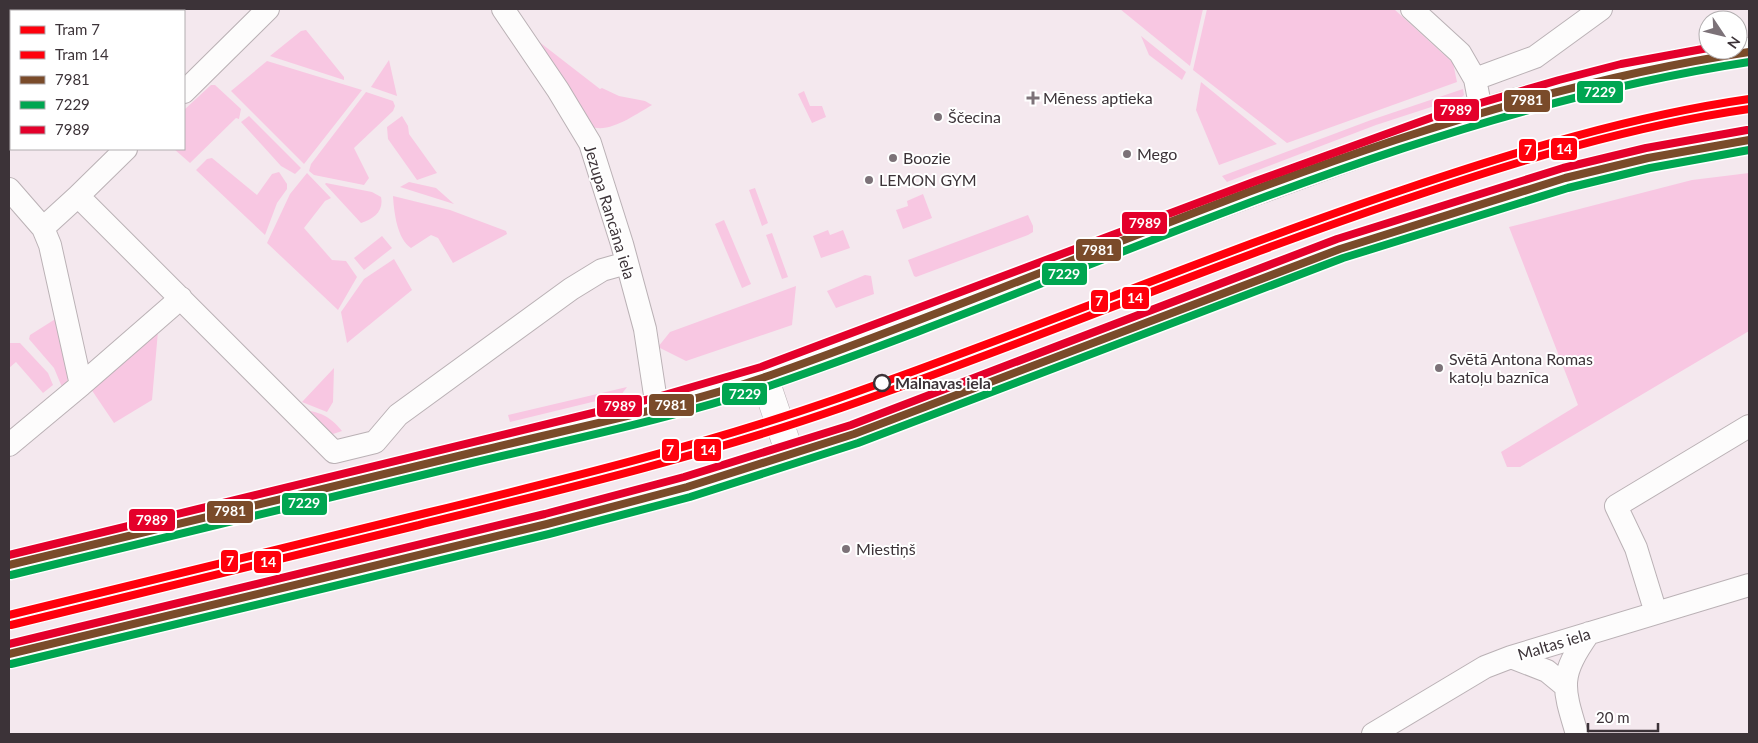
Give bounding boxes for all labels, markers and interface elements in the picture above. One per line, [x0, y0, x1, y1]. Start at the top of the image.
legend [10, 10, 185, 150]
north arrow [1698, 10, 1748, 60]
text: Tram 7 [55, 20, 100, 38]
text: N [1724, 33, 1744, 52]
text: Tram 14 [55, 45, 109, 63]
text: 7981 [55, 70, 90, 88]
line badge: 7229 [1576, 80, 1624, 104]
text: 7229 [1584, 83, 1616, 100]
place label: Mēness aptieka [1043, 88, 1153, 107]
line badge: 7981 [1503, 89, 1551, 113]
text: 7981 [1511, 91, 1543, 108]
marker: Mēness aptieka [1027, 92, 1039, 104]
text: 7229 [55, 95, 90, 113]
line badge: 7989 [1433, 98, 1480, 122]
text: 7989 [1440, 101, 1472, 118]
place label: Ščecina [948, 107, 1001, 126]
marker: Ščecina [932, 111, 944, 123]
text: 7989 [55, 120, 90, 138]
line badge: 14 [1550, 137, 1578, 161]
line badge: 7 [1518, 138, 1537, 162]
text: 14 [1556, 140, 1572, 157]
text: 7 [1524, 141, 1532, 158]
street label: Jezupa Rancāna iela [581, 142, 640, 281]
place label: Mego [1137, 144, 1177, 163]
place label: Boozie [903, 148, 951, 167]
marker: Mego [1121, 148, 1133, 160]
marker: Boozie [887, 152, 899, 164]
place label: LEMON GYM [879, 170, 977, 189]
marker: LEMON GYM [863, 174, 875, 186]
line badge: 7989 [1121, 211, 1168, 235]
text: 7989 [1129, 214, 1161, 231]
line badge: 7981 [1075, 238, 1122, 262]
text: 7981 [1082, 241, 1114, 258]
line badge: 7229 [1041, 262, 1088, 286]
text: 7229 [1048, 265, 1080, 282]
line badge: 14 [1121, 286, 1150, 310]
line badge: 7 [1090, 289, 1109, 313]
text: 14 [1127, 289, 1143, 306]
text: 7 [1095, 292, 1103, 309]
place label: Svētā Antona Romas katoļu baznīca [1449, 349, 1593, 386]
marker: Svētā Antona Romas katoļu baznīca [1433, 362, 1445, 374]
place label: Malnavas iela [895, 373, 991, 392]
marker: Malnavas iela [873, 374, 891, 392]
line badge: 7229 [721, 382, 768, 406]
text: 7229 [729, 385, 761, 402]
line badge: 7981 [648, 393, 695, 417]
line badge: 7989 [596, 394, 643, 418]
text: 7981 [655, 396, 687, 413]
text: 7989 [604, 397, 636, 414]
line badge: 7 [661, 438, 680, 462]
line badge: 14 [693, 438, 722, 462]
text: 7 [666, 441, 674, 458]
text: 14 [700, 441, 716, 458]
line badge: 7229 [281, 492, 328, 516]
text: 7229 [288, 494, 320, 511]
line badge: 7981 [206, 500, 254, 524]
text: 7981 [214, 502, 246, 519]
line badge: 7989 [128, 508, 176, 532]
text: 7989 [136, 511, 168, 528]
place label: Miestiņš [856, 539, 916, 558]
marker: Miestiņš [840, 543, 852, 555]
line badge: 7 [220, 549, 239, 573]
line badge: 14 [253, 550, 282, 574]
text: 7 [226, 552, 234, 569]
text: 14 [260, 553, 276, 570]
street label: Maltas iela [1515, 623, 1593, 664]
scale bar [1588, 700, 1658, 732]
text: 20 m [1596, 708, 1630, 726]

